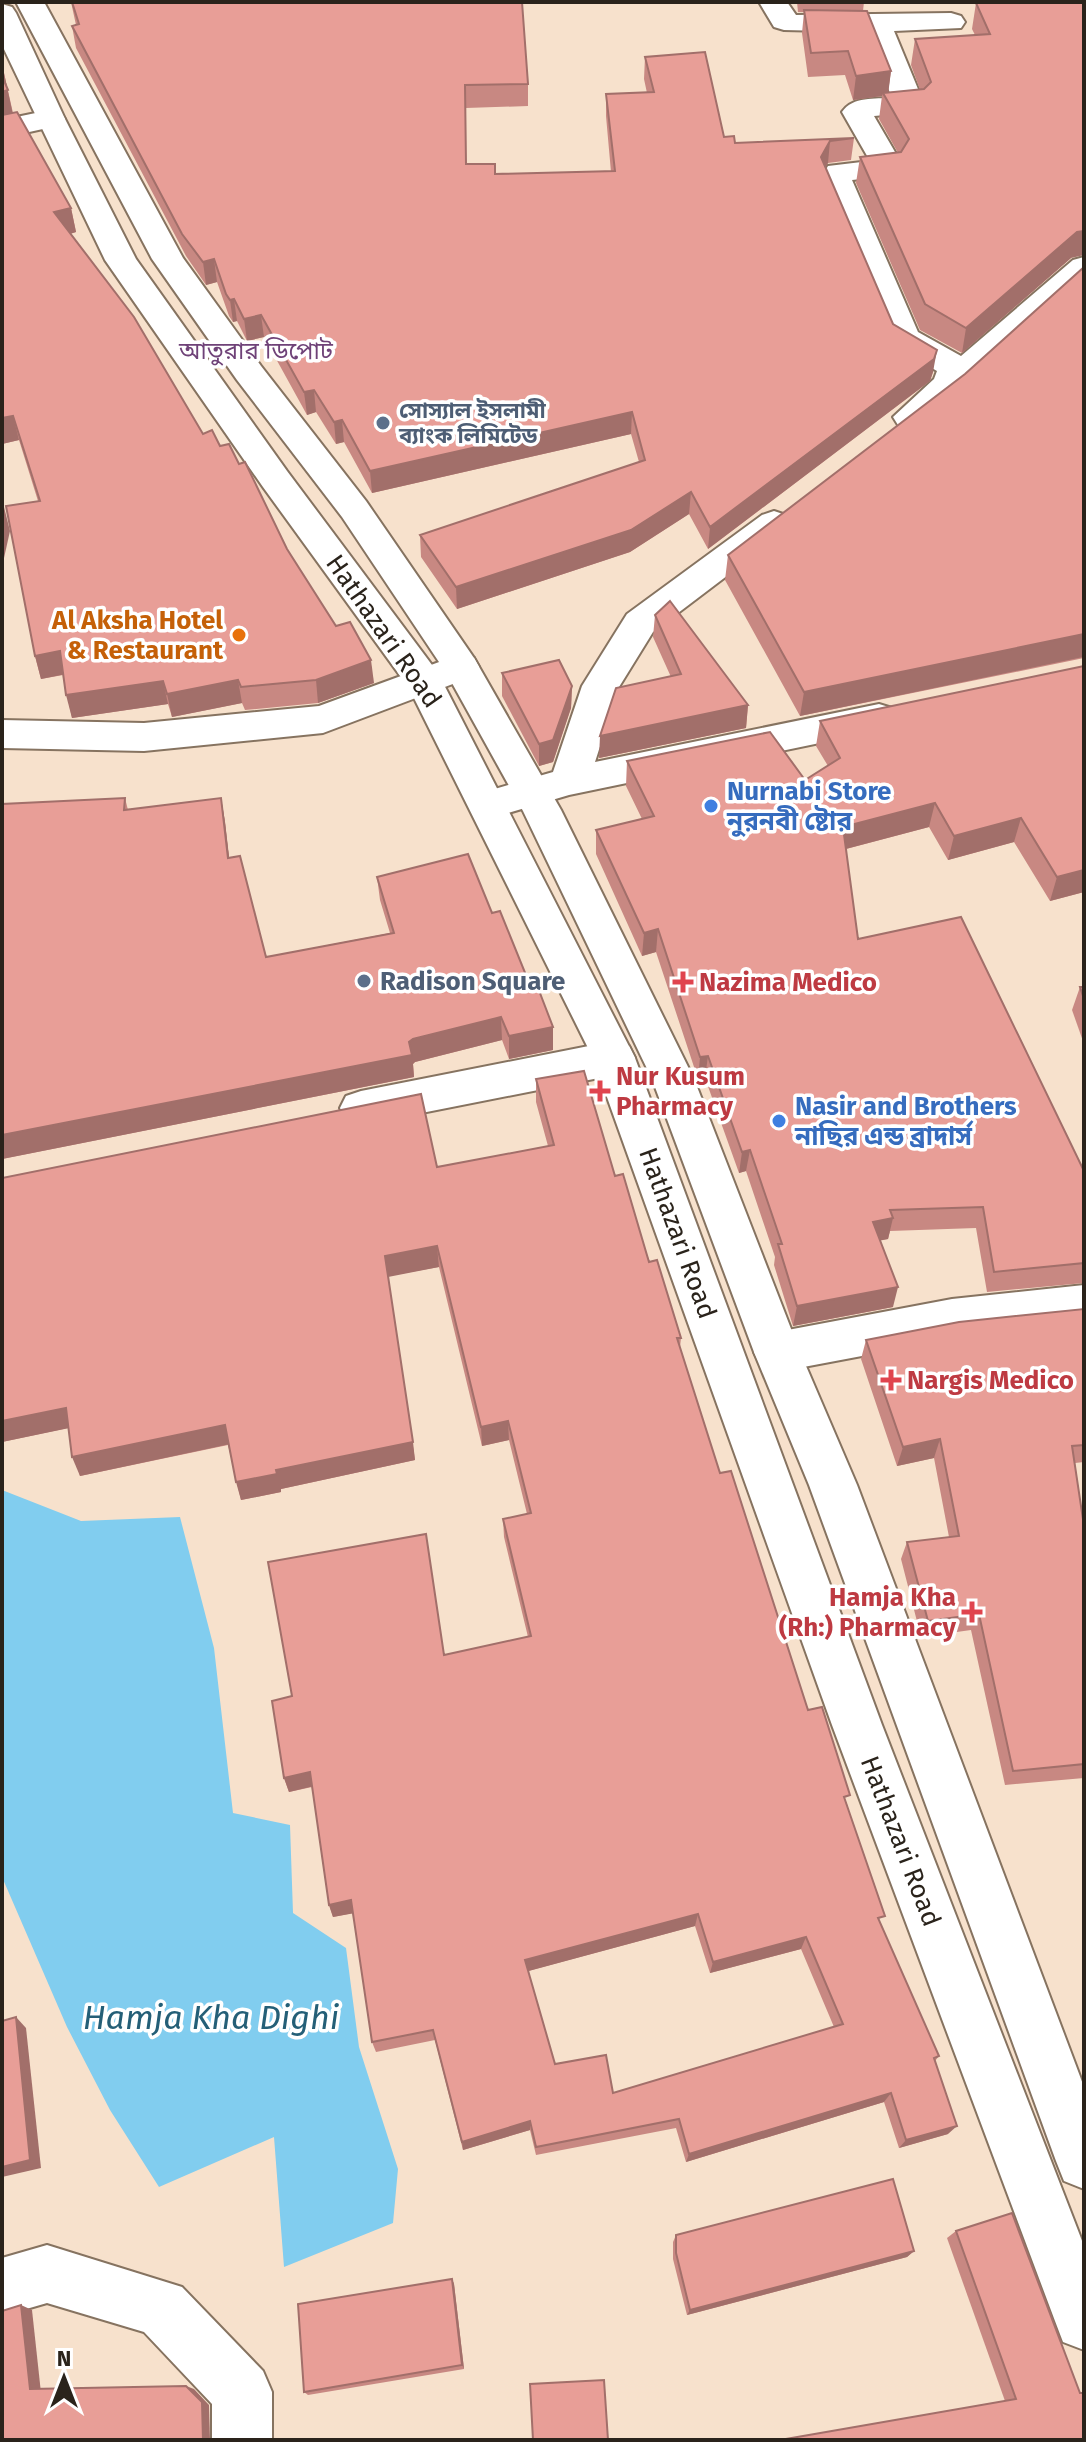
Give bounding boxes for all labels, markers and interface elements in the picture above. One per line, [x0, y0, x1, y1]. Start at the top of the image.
district label: আতুরার ডিপোট [178, 337, 334, 366]
place label: সোস্যাল ইসলামী ব্যাংক লিমিটেড [398, 397, 547, 449]
marker: সোস্যাল ইসলামী ব্যাংক লিমিটেড [374, 414, 392, 432]
street label: Hathazari Road [319, 549, 448, 714]
place label: Al Aksha Hotel & Restaurant [51, 605, 224, 666]
marker: Al Aksha Hotel & Restaurant [230, 626, 248, 644]
place label: Nurnabi Store নুরনবী ষ্টোর [726, 776, 891, 838]
marker: Nurnabi Store নুরনবী ষ্টোর [702, 797, 720, 815]
place label: Radison Square [380, 966, 565, 997]
place label: Nazima Medico [699, 967, 877, 998]
marker: Radison Square [355, 972, 373, 990]
marker: Nazima Medico [674, 973, 692, 991]
place label: Nur Kusum Pharmacy [616, 1061, 745, 1122]
marker: Nur Kusum Pharmacy [591, 1082, 609, 1100]
place label: Nasir and Brothers নাছির এন্ড ব্রাদার্স [794, 1091, 1017, 1152]
marker: Nasir and Brothers নাছির এন্ড ব্রাদার্স [770, 1112, 788, 1130]
street label: Hathazari Road [632, 1143, 723, 1323]
place label: Nargis Medico [907, 1365, 1074, 1396]
marker: Nargis Medico [882, 1371, 900, 1389]
place label: Hamja Kha (Rh:) Pharmacy [779, 1582, 957, 1643]
marker: Hamja Kha (Rh:) Pharmacy [963, 1603, 981, 1621]
street label: Hathazari Road [854, 1752, 947, 1931]
water label: Hamja Kha Dighi [83, 1997, 340, 2038]
north arrow [24, 2338, 104, 2418]
text: N [57, 2345, 71, 2372]

